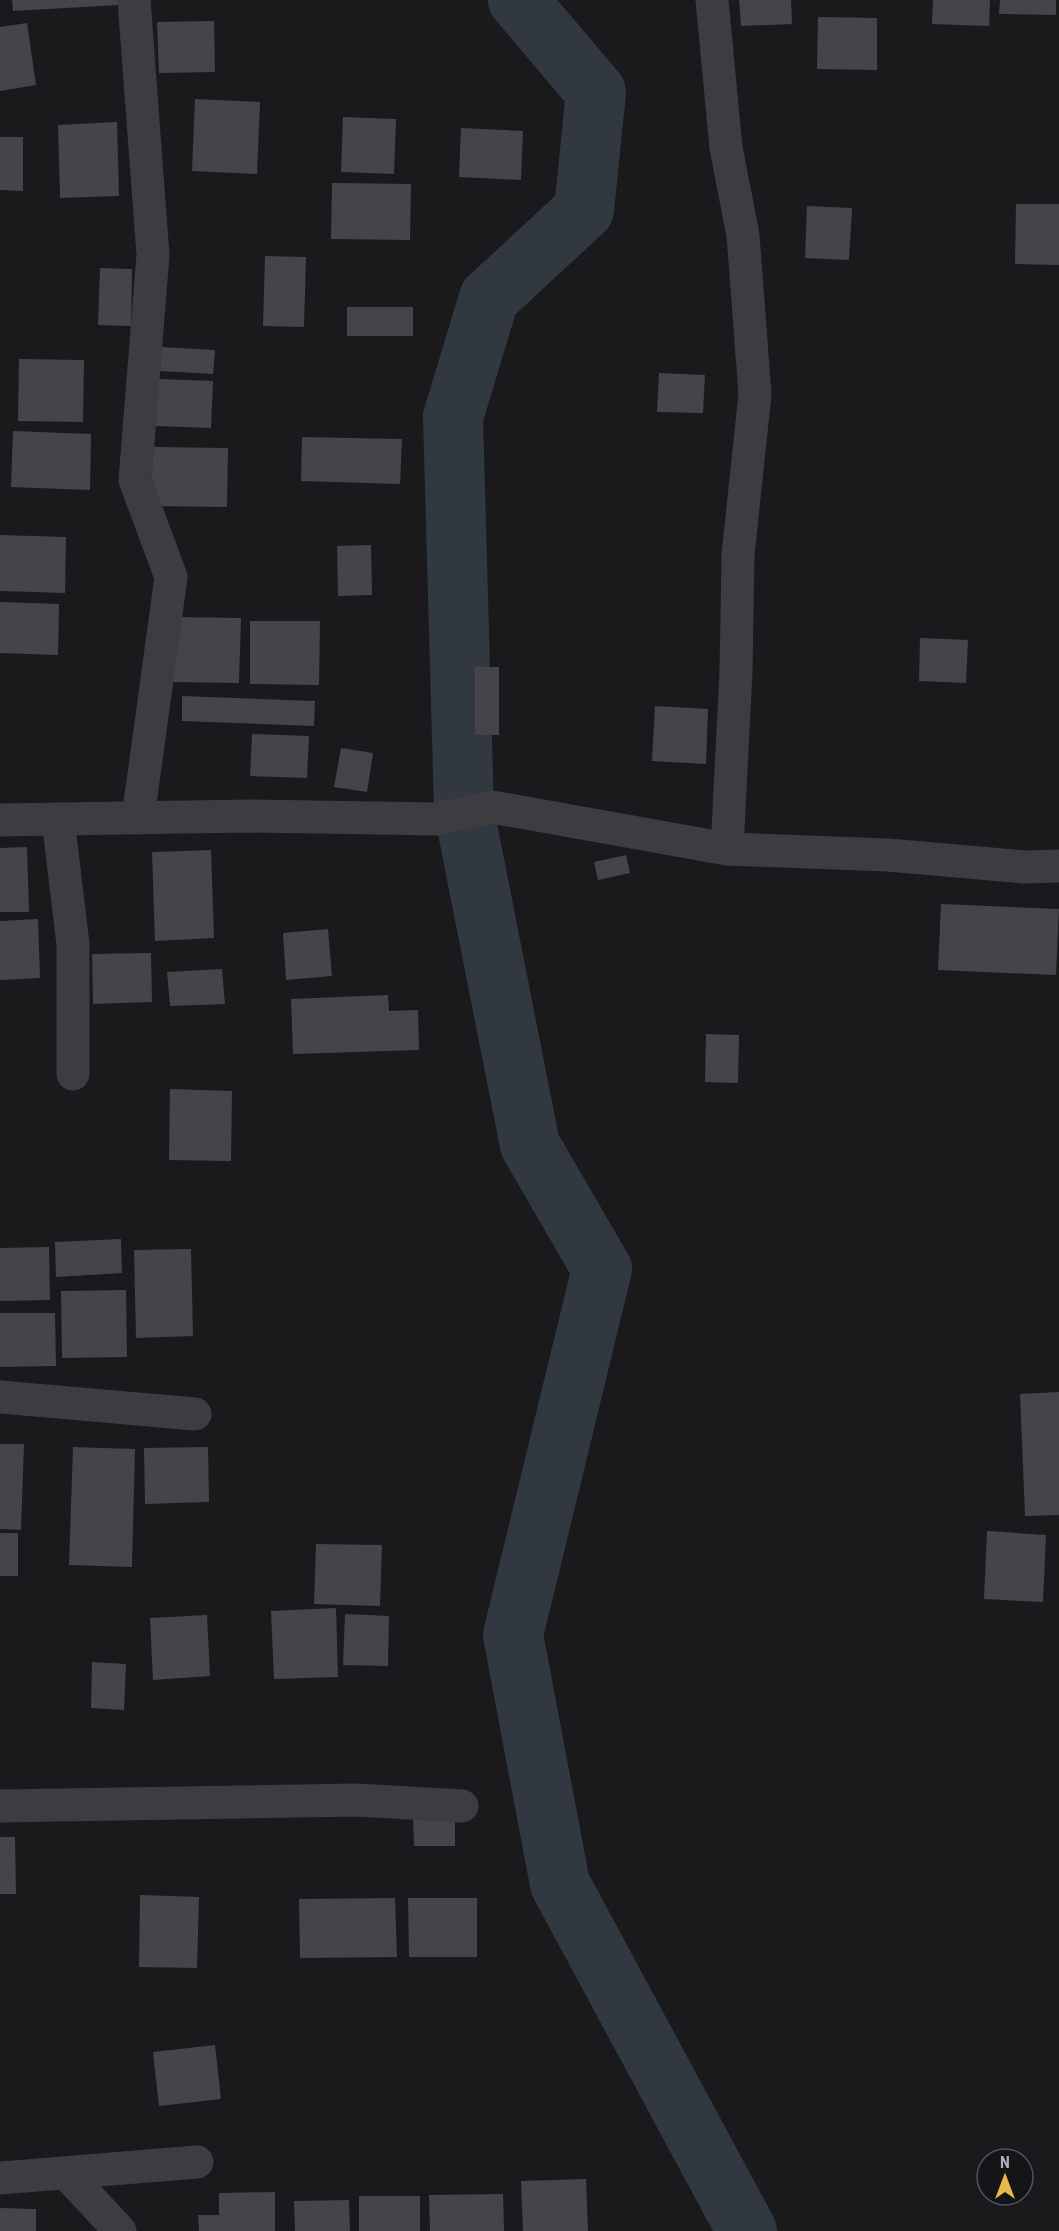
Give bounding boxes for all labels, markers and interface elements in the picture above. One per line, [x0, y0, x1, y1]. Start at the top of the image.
north arrow [975, 2147, 1035, 2207]
text: N [1000, 2153, 1010, 2172]

